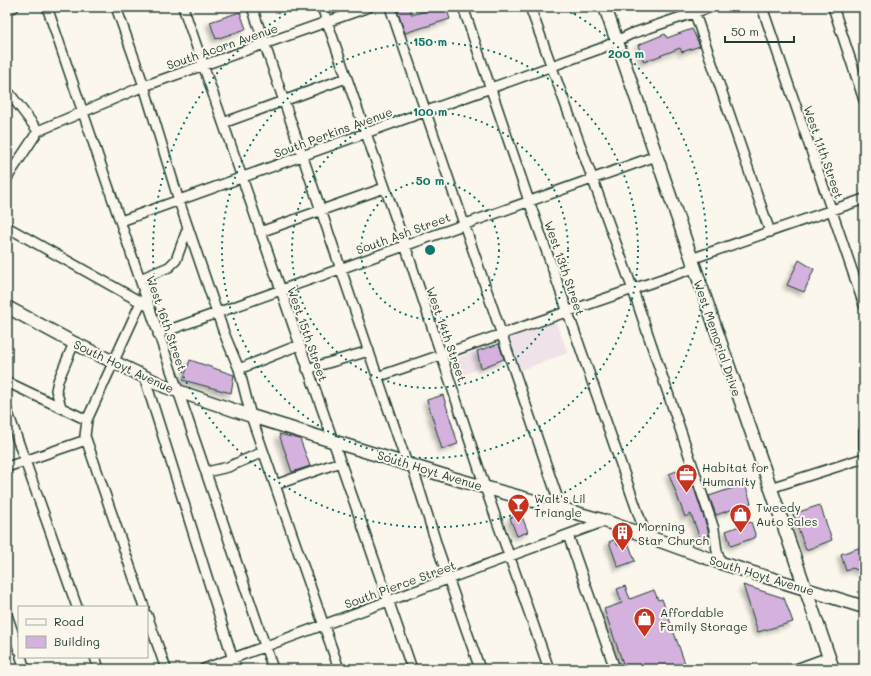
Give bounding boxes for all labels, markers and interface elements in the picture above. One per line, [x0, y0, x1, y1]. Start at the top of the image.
scale bar [725, 18, 794, 44]
street label: South Acorn Avenue [164, 19, 280, 73]
text: 50 m [731, 23, 759, 39]
text: 150 m [413, 33, 447, 49]
text: 200 m [608, 45, 644, 61]
street label: South Perkins Avenue [272, 103, 394, 161]
text: 100 m [413, 103, 447, 119]
street label: West 11th Street [801, 103, 847, 201]
text: 50 m [416, 172, 444, 188]
street label: South Ash Street [354, 209, 452, 257]
street label: West 13th Street [541, 218, 589, 318]
centre of rings [423, 243, 437, 257]
street label: West 16th Street [143, 273, 191, 373]
street label: West Memorial Drive [691, 278, 745, 398]
street label: West 15th Street [284, 284, 332, 384]
street label: West 14th Street [423, 284, 471, 384]
street label: South Hoyt Avenue [71, 336, 177, 396]
street label: South Hoyt Avenue [376, 446, 484, 494]
place label: Habitat for Humanity [702, 459, 769, 489]
office icon: Habitat for Humanity [674, 461, 700, 494]
place label: Walt's Lil Triangle [534, 490, 586, 520]
bar icon: Walt's Lil Triangle [506, 492, 532, 525]
place label: Tweedy Auto Sales [756, 499, 818, 529]
shop icon: Tweedy Auto Sales [728, 501, 754, 534]
place label: Morning Star Church [638, 518, 709, 548]
building icon: Morning Star Church [610, 520, 636, 553]
street label: South Hoyt Avenue [708, 551, 816, 599]
street label: South Pierce Street [342, 556, 458, 612]
place label: Affordable Family Storage [660, 604, 748, 634]
legend [18, 606, 148, 658]
shop icon: Affordable Family Storage [632, 606, 658, 639]
text: Road [54, 613, 84, 629]
text: Building [54, 633, 100, 649]

